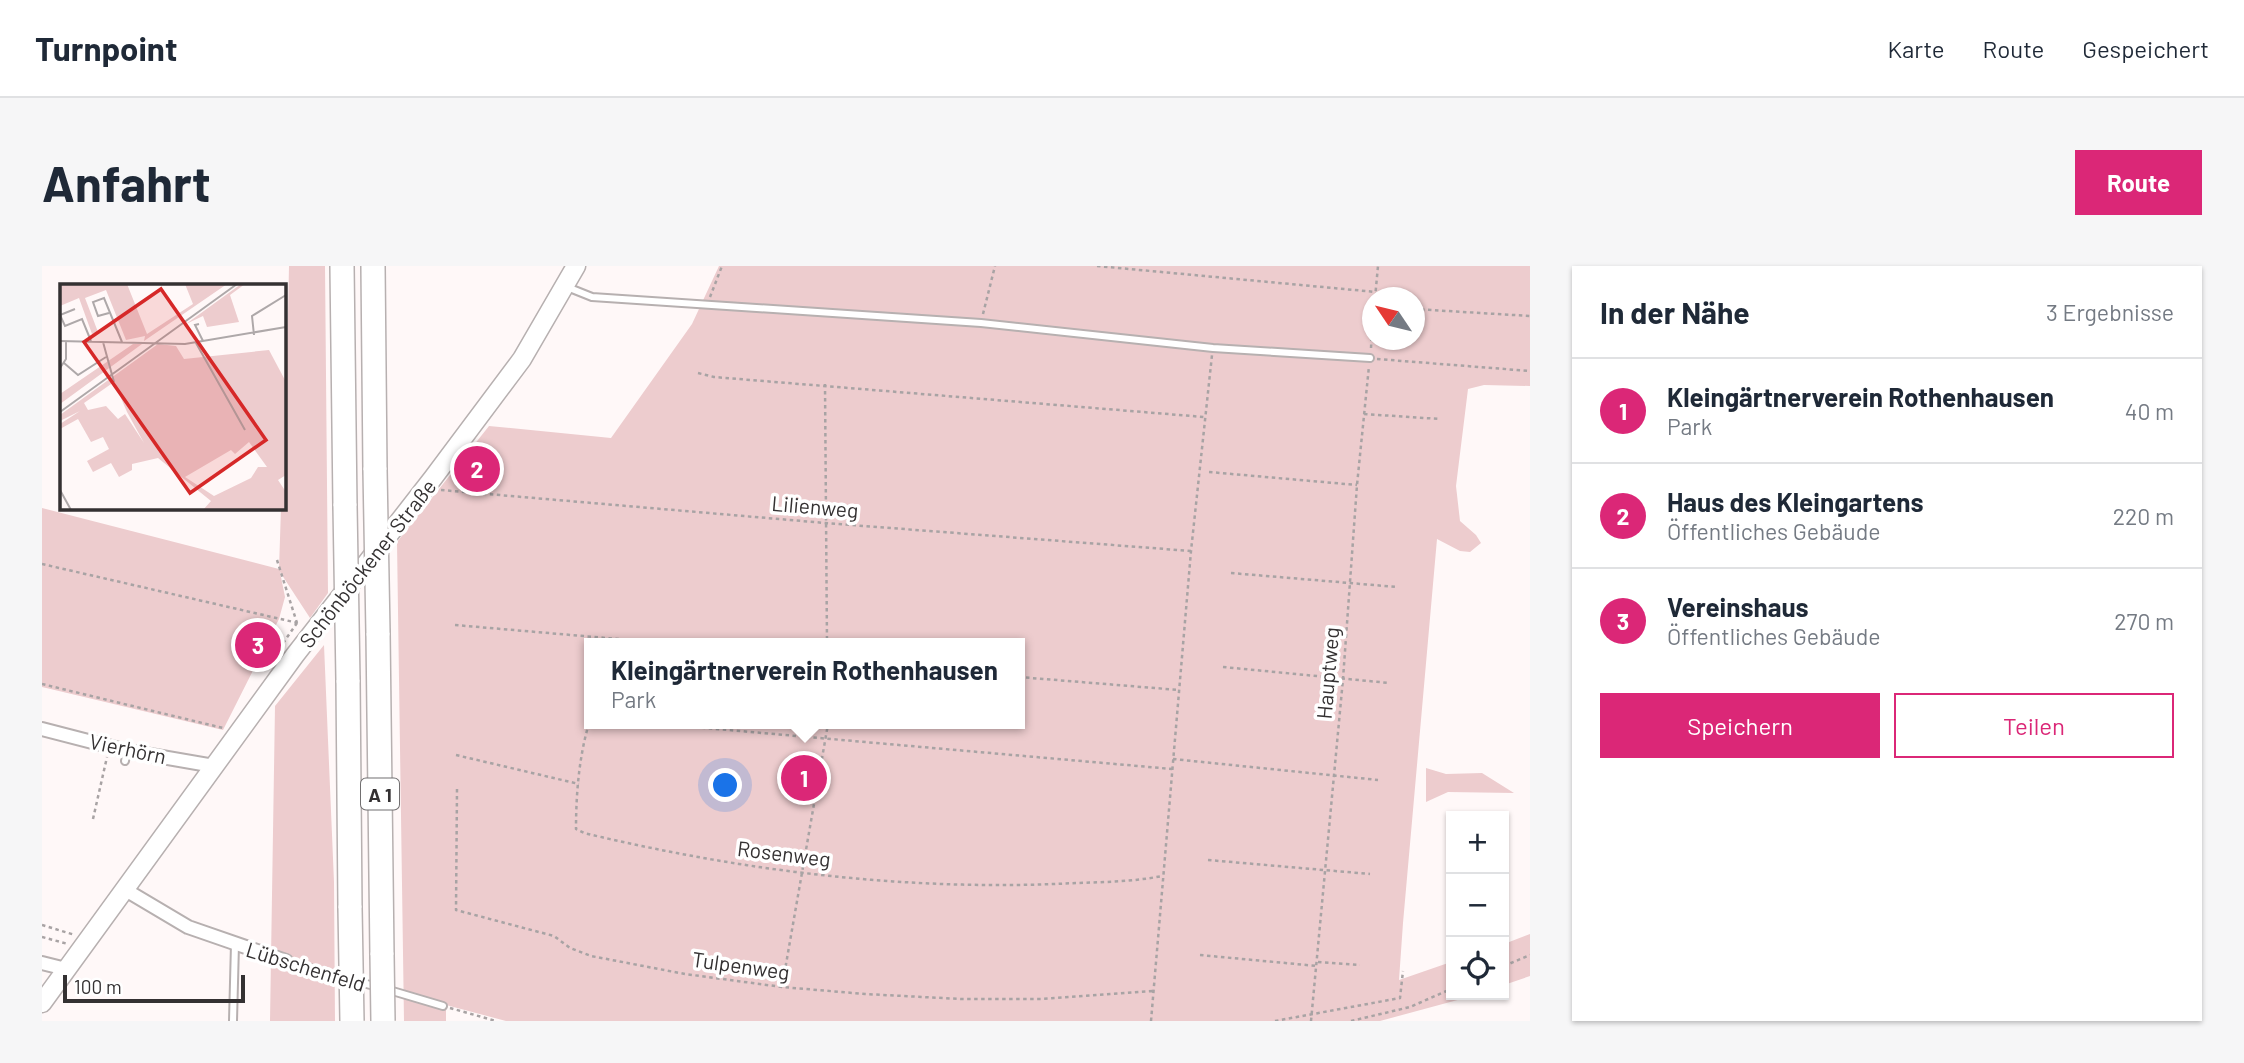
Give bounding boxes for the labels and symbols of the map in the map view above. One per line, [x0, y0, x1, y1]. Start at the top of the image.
inset map [60, 284, 285, 509]
north arrow [1362, 287, 1425, 350]
pin: 2 [454, 443, 500, 495]
street label: Schönböckener Straße [293, 474, 441, 652]
street label: Lilienweg [771, 490, 859, 522]
pin: 3 [235, 619, 281, 671]
street label: Hauptweg [1311, 626, 1343, 720]
street label: Vierhörn [87, 728, 169, 768]
pin: 1 [781, 752, 827, 804]
your location [708, 768, 742, 802]
road number: A 1 [361, 778, 399, 810]
street label: Rosenweg [736, 835, 832, 871]
street label: Lübschenfeld [243, 936, 369, 996]
street label: Tulpenweg [691, 946, 791, 984]
scale bar [63, 972, 245, 1004]

